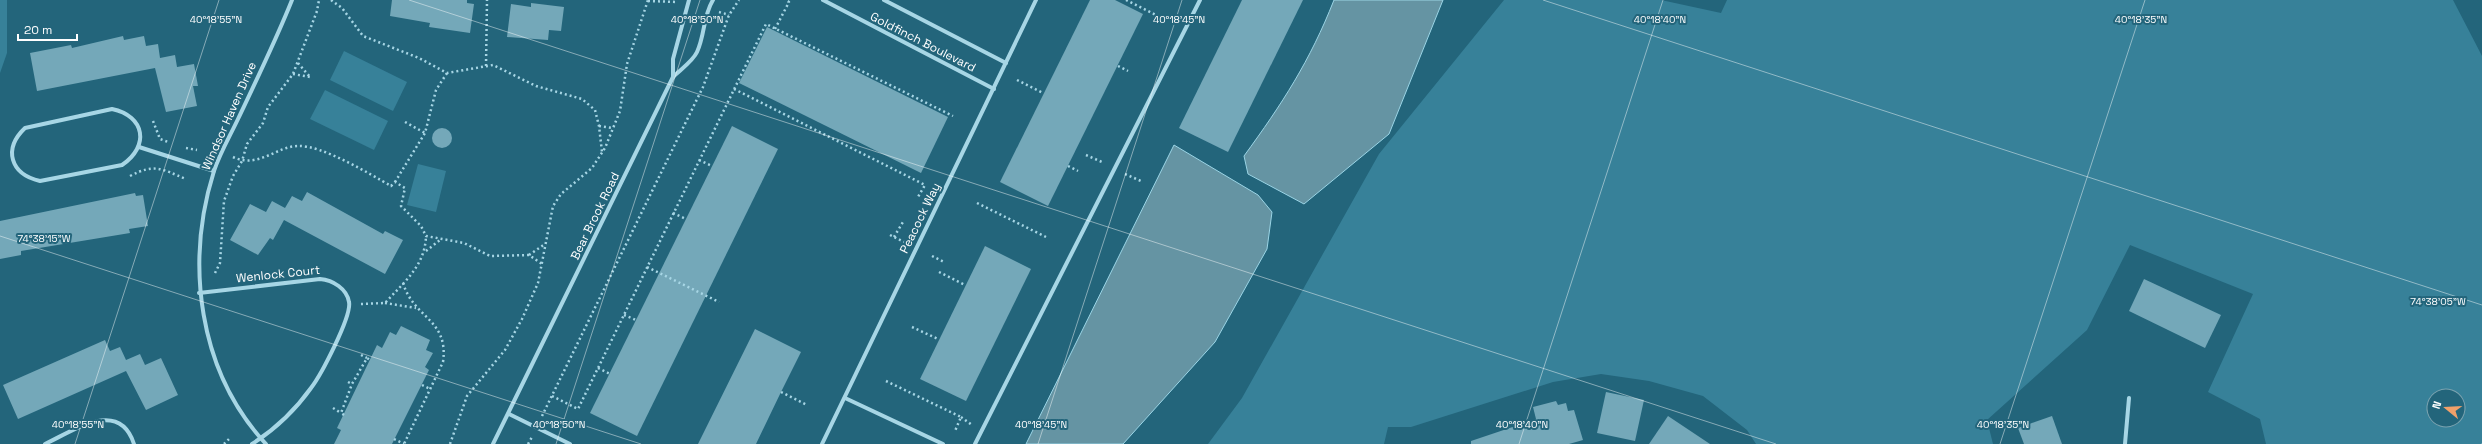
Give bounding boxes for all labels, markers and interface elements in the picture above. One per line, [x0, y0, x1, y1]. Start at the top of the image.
street label: Goldfinch Boulevard [867, 8, 979, 76]
text: 40°18'55"N [190, 13, 242, 26]
text: 40°18'50"N [671, 13, 723, 26]
text: 40°18'45"N [1153, 13, 1205, 26]
text: 40°18'40"N [1634, 13, 1686, 26]
text: 40°18'35"N [2115, 13, 2167, 26]
scale bar [18, 16, 77, 42]
text: 20 m [24, 22, 52, 38]
street label: Windsor Haven Drive [198, 59, 260, 173]
street label: Bear Brook Road [567, 170, 623, 262]
street label: Peacock Way [896, 180, 944, 256]
text: 74°38'15"W [17, 232, 71, 245]
street label: Wenlock Court [235, 262, 321, 286]
text: 74°38'05"W [2410, 295, 2466, 308]
north arrow [2426, 388, 2466, 428]
text: N [2429, 399, 2444, 411]
text: 40°18'55"N [52, 418, 104, 431]
text: 40°18'50"N [533, 418, 585, 431]
text: 40°18'45"N [1015, 418, 1067, 431]
text: 40°18'40"N [1496, 418, 1548, 431]
text: 40°18'35"N [1977, 418, 2029, 431]

